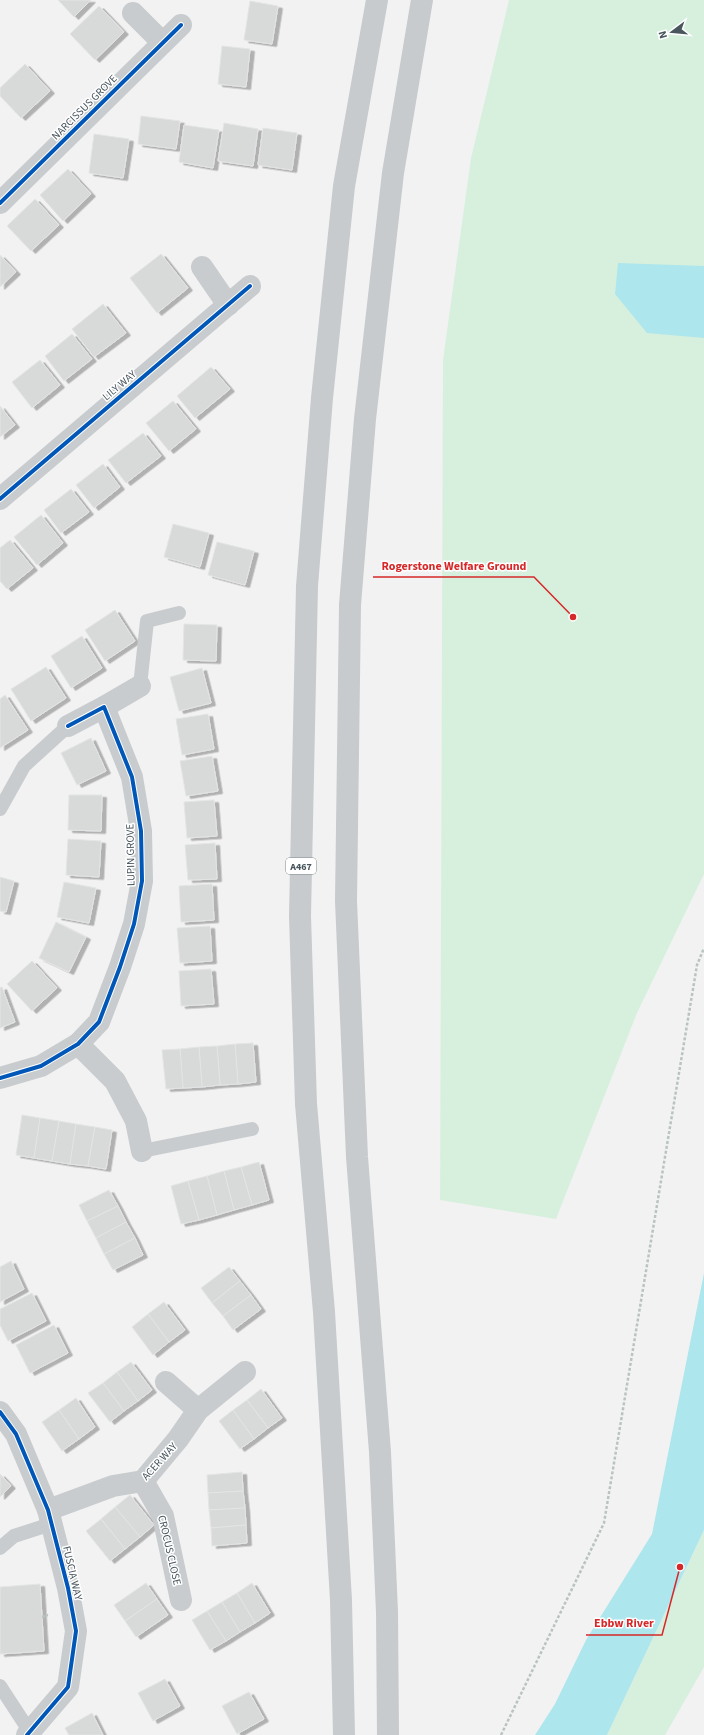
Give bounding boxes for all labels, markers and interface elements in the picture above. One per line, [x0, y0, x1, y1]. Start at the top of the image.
north arrow [652, 12, 692, 52]
text: N [655, 29, 671, 40]
street label: NARCISSUS GROVE [48, 71, 121, 143]
street label: LILY WAY [99, 366, 140, 404]
callout: Rogerstone Welfare Ground [373, 553, 534, 577]
text: Rogerstone Welfare Ground [382, 558, 527, 575]
street label: LUPIN GROVE [122, 824, 139, 886]
road number: A467 [286, 858, 316, 874]
street label: ACER WAY [138, 1439, 181, 1483]
street label: CROCUS CLOSE [154, 1514, 185, 1587]
street label: FUSCIA WAY [59, 1544, 86, 1602]
callout: Ebbw River [586, 1611, 662, 1635]
text: Ebbw River [594, 1615, 654, 1632]

